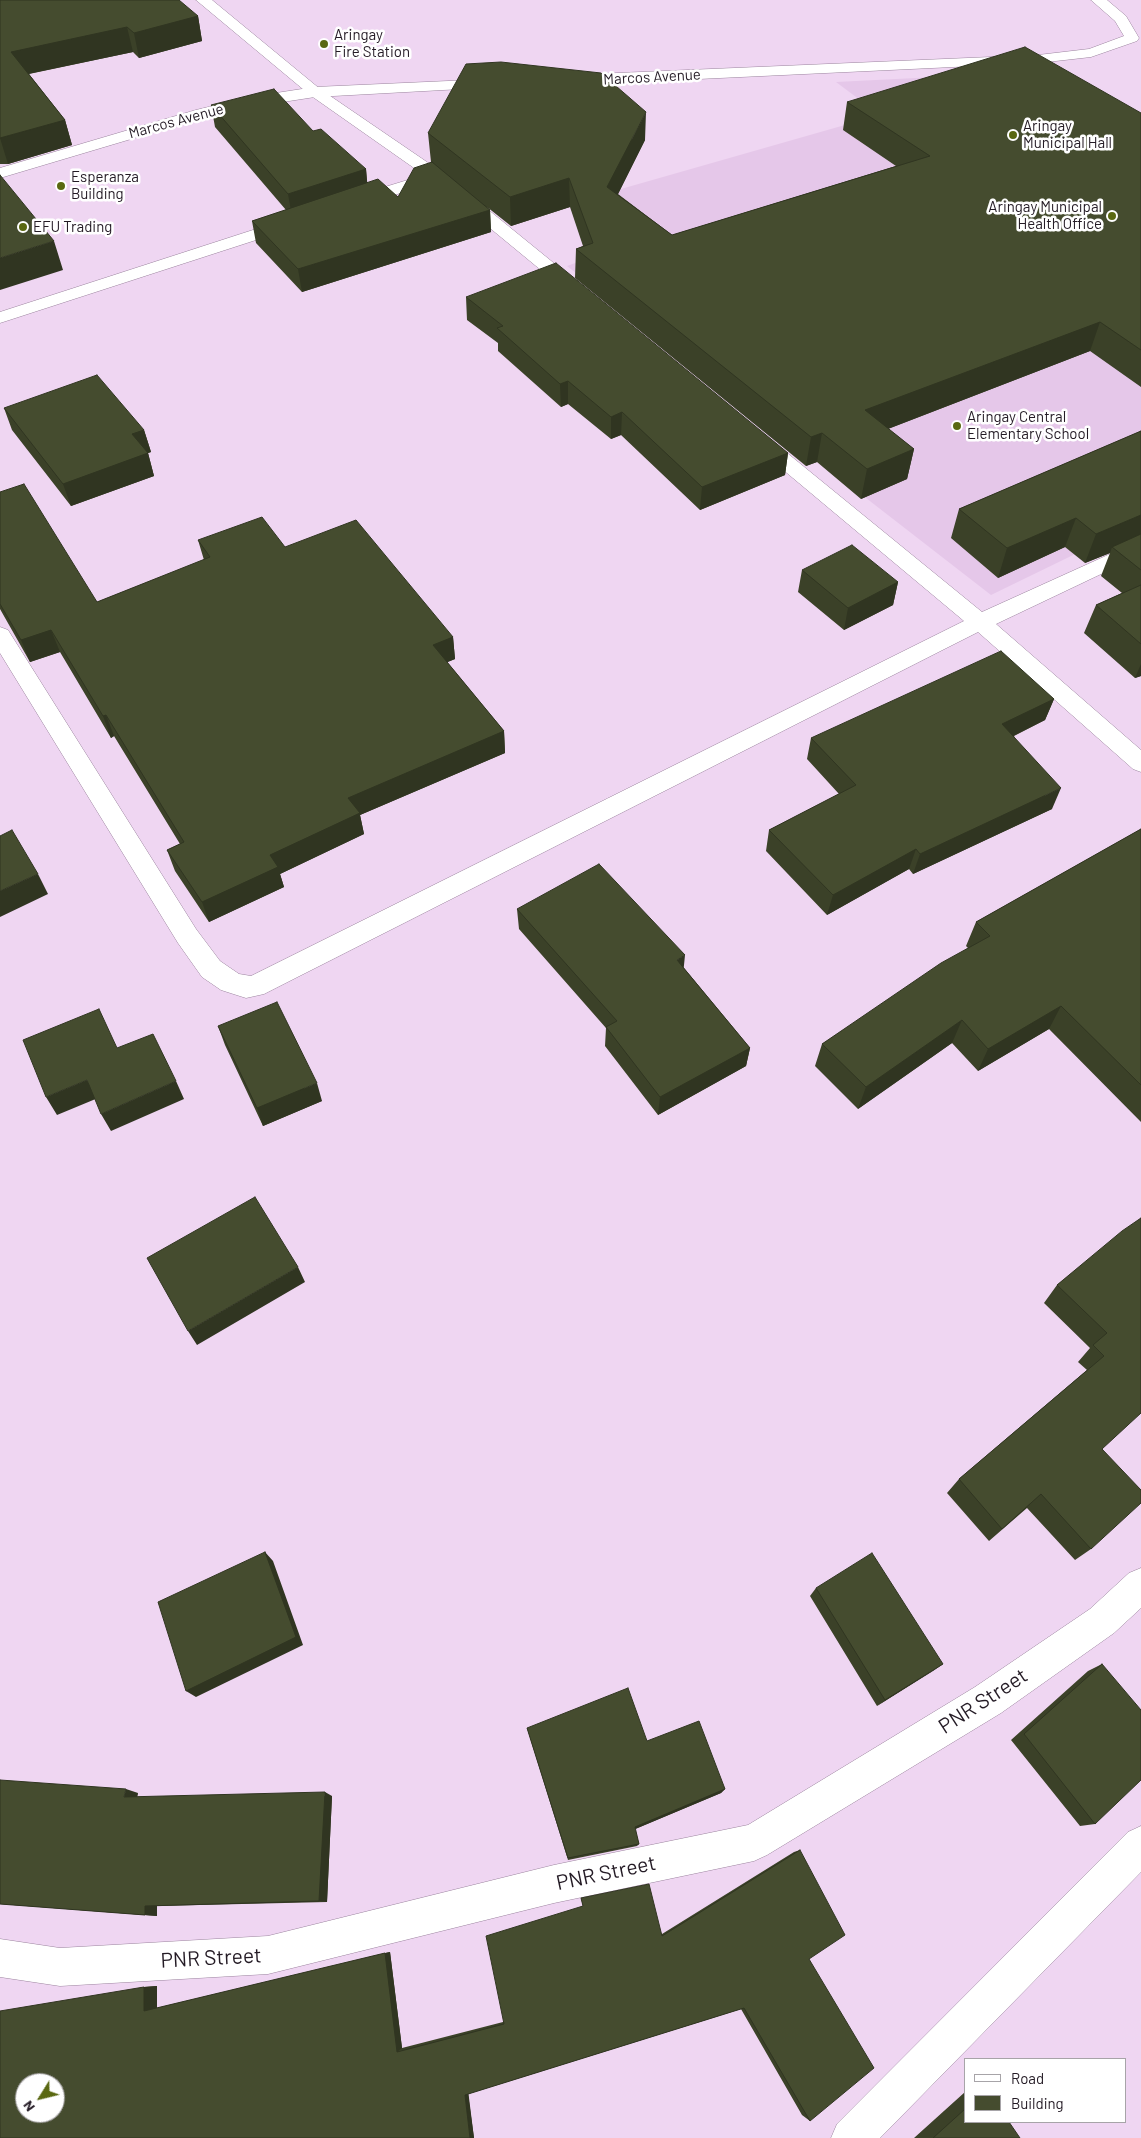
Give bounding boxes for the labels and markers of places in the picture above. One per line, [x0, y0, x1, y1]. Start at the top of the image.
place label: Aringay Fire Station [334, 26, 410, 61]
marker: Aringay Fire Station [318, 38, 330, 50]
place label: Aringay Municipal Hall [1023, 117, 1112, 152]
marker: Aringay Municipal Hall [1007, 129, 1019, 141]
place label: Esperanza Building [71, 168, 139, 203]
marker: Esperanza Building [55, 180, 67, 192]
place label: Aringay Municipal Health Office [988, 198, 1102, 233]
marker: Aringay Municipal Health Office [1106, 210, 1118, 222]
place label: EFU Trading [33, 218, 112, 236]
marker: EFU Trading [17, 221, 29, 233]
place label: Aringay Central Elementary School [967, 408, 1089, 443]
marker: Aringay Central Elementary School [951, 420, 963, 432]

